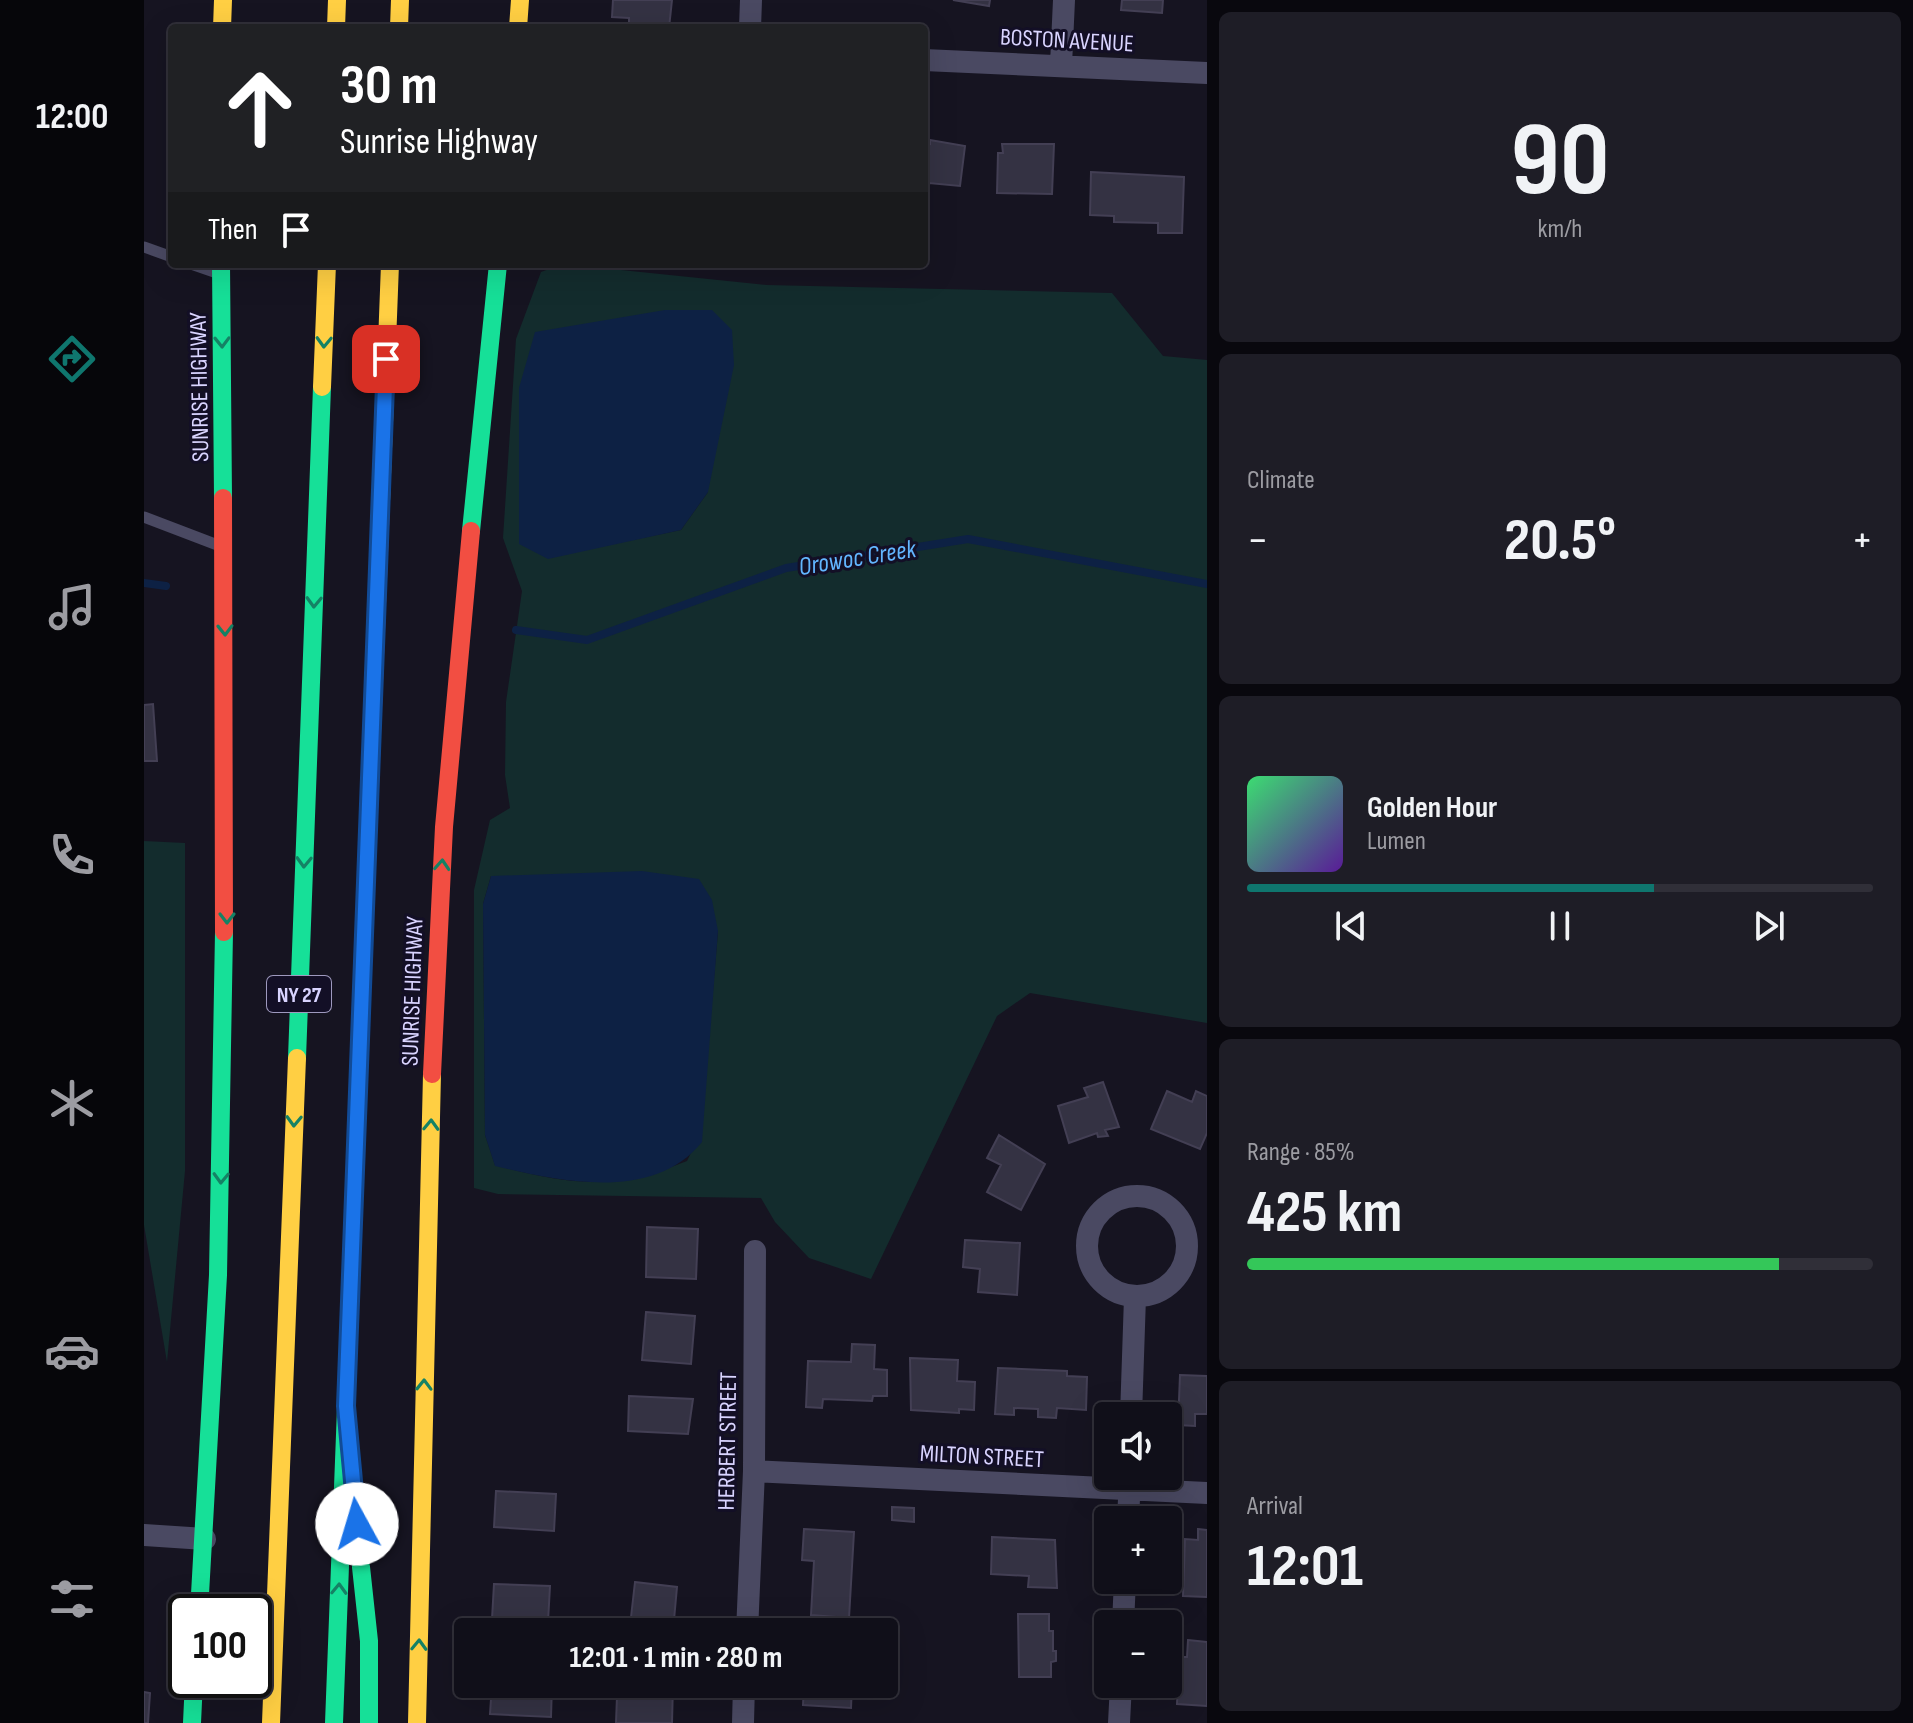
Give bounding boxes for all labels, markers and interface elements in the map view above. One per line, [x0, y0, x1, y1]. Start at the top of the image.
street label: BOSTON AVENUE [999, 23, 1135, 58]
text: 30 m [340, 53, 438, 120]
icon: ahead [208, 56, 312, 160]
text: 12:00 [36, 96, 108, 139]
text: 90 [1511, 99, 1609, 224]
text: Sunrise Highway [340, 121, 538, 164]
icon: arrive [274, 208, 318, 252]
text: Then [208, 212, 258, 248]
text: km/h [1538, 214, 1582, 245]
street label: SUNRISE HIGHWAY [184, 312, 215, 462]
pin [352, 325, 420, 393]
icon: directions [44, 331, 100, 387]
one-way arrow [213, 336, 231, 349]
one-way arrow [315, 336, 332, 349]
icon: arrive [364, 337, 408, 381]
text: Climate [1247, 465, 1315, 496]
text: 20.5° [1504, 505, 1616, 577]
text: − [1247, 514, 1269, 567]
text: + [1851, 514, 1873, 567]
water label: Orowoc Creek [796, 534, 919, 583]
icon: music [44, 579, 100, 635]
one-way arrow [305, 596, 322, 609]
one-way arrow [217, 624, 234, 637]
text: Golden Hour [1367, 790, 1497, 826]
text: Lumen [1367, 826, 1426, 857]
icon: phone [44, 827, 100, 883]
one-way arrow [295, 856, 312, 869]
one-way arrow [433, 858, 450, 871]
icon: previous [1329, 904, 1373, 948]
icon: pause [1538, 904, 1582, 948]
icon: next [1747, 904, 1791, 948]
one-way arrow [218, 912, 236, 925]
street label: SUNRISE HIGHWAY [395, 916, 430, 1066]
road number: NY 27 [267, 976, 331, 1012]
icon: climate [44, 1075, 100, 1131]
one-way arrow [285, 1115, 302, 1128]
one-way arrow [422, 1118, 439, 1131]
text: Range · 85% [1247, 1137, 1355, 1168]
one-way arrow [212, 1172, 229, 1185]
text: 425 km [1247, 1177, 1402, 1249]
icon: car [44, 1323, 100, 1379]
street label: HERBERT STREET [712, 1371, 743, 1511]
one-way arrow [415, 1378, 433, 1391]
map controls [1094, 1402, 1182, 1698]
button: sound [1094, 1402, 1182, 1490]
street label: MILTON STREET [919, 1439, 1045, 1474]
position arrow [315, 1482, 399, 1566]
text: Arrival [1247, 1491, 1303, 1522]
button: + [1094, 1506, 1182, 1594]
text: 12:01 [1247, 1531, 1363, 1603]
icon: filters [44, 1571, 100, 1627]
one-way arrow [330, 1582, 347, 1595]
speed limit sign: 100 [168, 1594, 272, 1698]
button: − [1094, 1610, 1182, 1698]
one-way arrow [411, 1638, 428, 1651]
text: 12:01 · 1 min · 280 m [570, 1640, 782, 1676]

